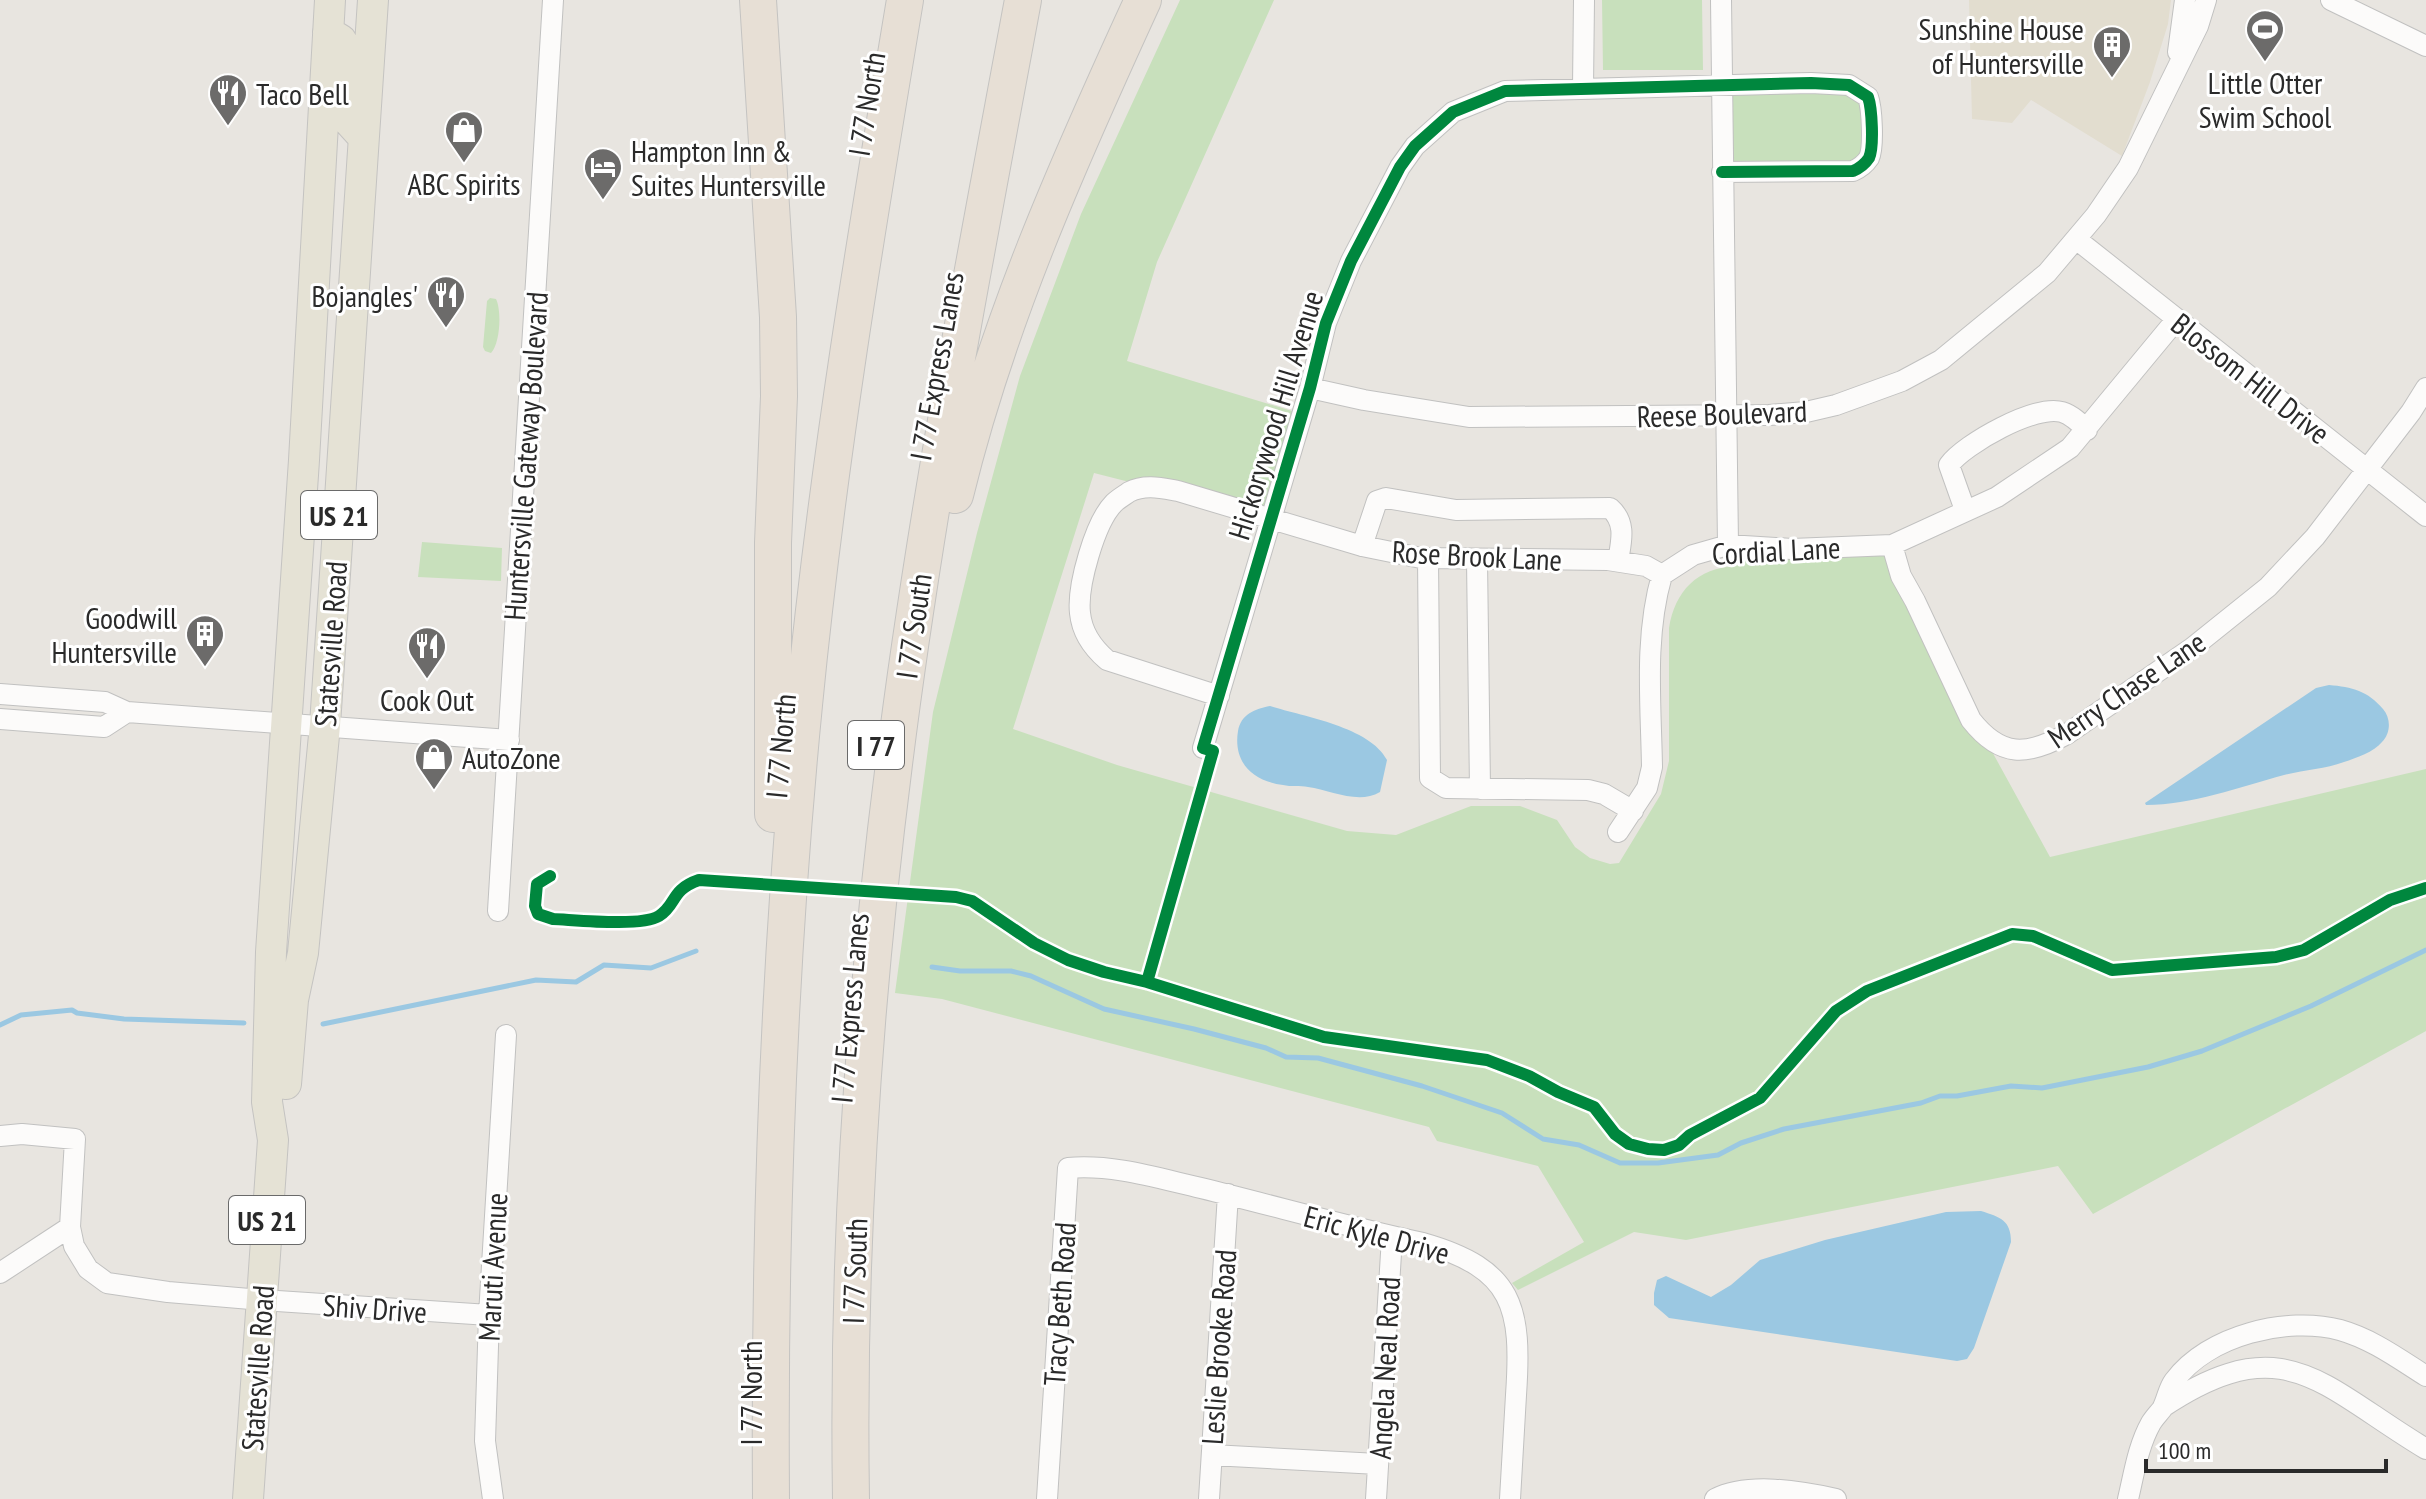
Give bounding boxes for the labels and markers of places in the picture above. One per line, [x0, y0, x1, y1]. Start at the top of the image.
sports icon: Little Otter Swim School [2244, 8, 2286, 63]
place label: Sunshine House of Huntersville [1919, 9, 2084, 82]
building icon: Sunshine House of Huntersville [2091, 24, 2133, 79]
place label: Little Otter Swim School [2199, 63, 2331, 136]
restaurant icon: Taco Bell [207, 72, 249, 127]
place label: Taco Bell [256, 74, 349, 113]
shop icon: ABC Spirits [443, 109, 485, 164]
place label: Hampton Inn & Suites Huntersville [631, 131, 826, 204]
hotel icon: Hampton Inn & Suites Huntersville [582, 146, 624, 201]
place label: ABC Spirits [408, 164, 520, 203]
restaurant icon: Bojangles' [425, 274, 467, 329]
place label: Bojangles' [311, 276, 418, 315]
place label: Goodwill Huntersville [51, 598, 177, 671]
building icon: Goodwill Huntersville [184, 613, 226, 668]
restaurant icon: Cook Out [406, 625, 448, 680]
place label: Cook Out [380, 680, 475, 719]
shop icon: AutoZone [413, 736, 455, 791]
place label: AutoZone [462, 738, 561, 777]

